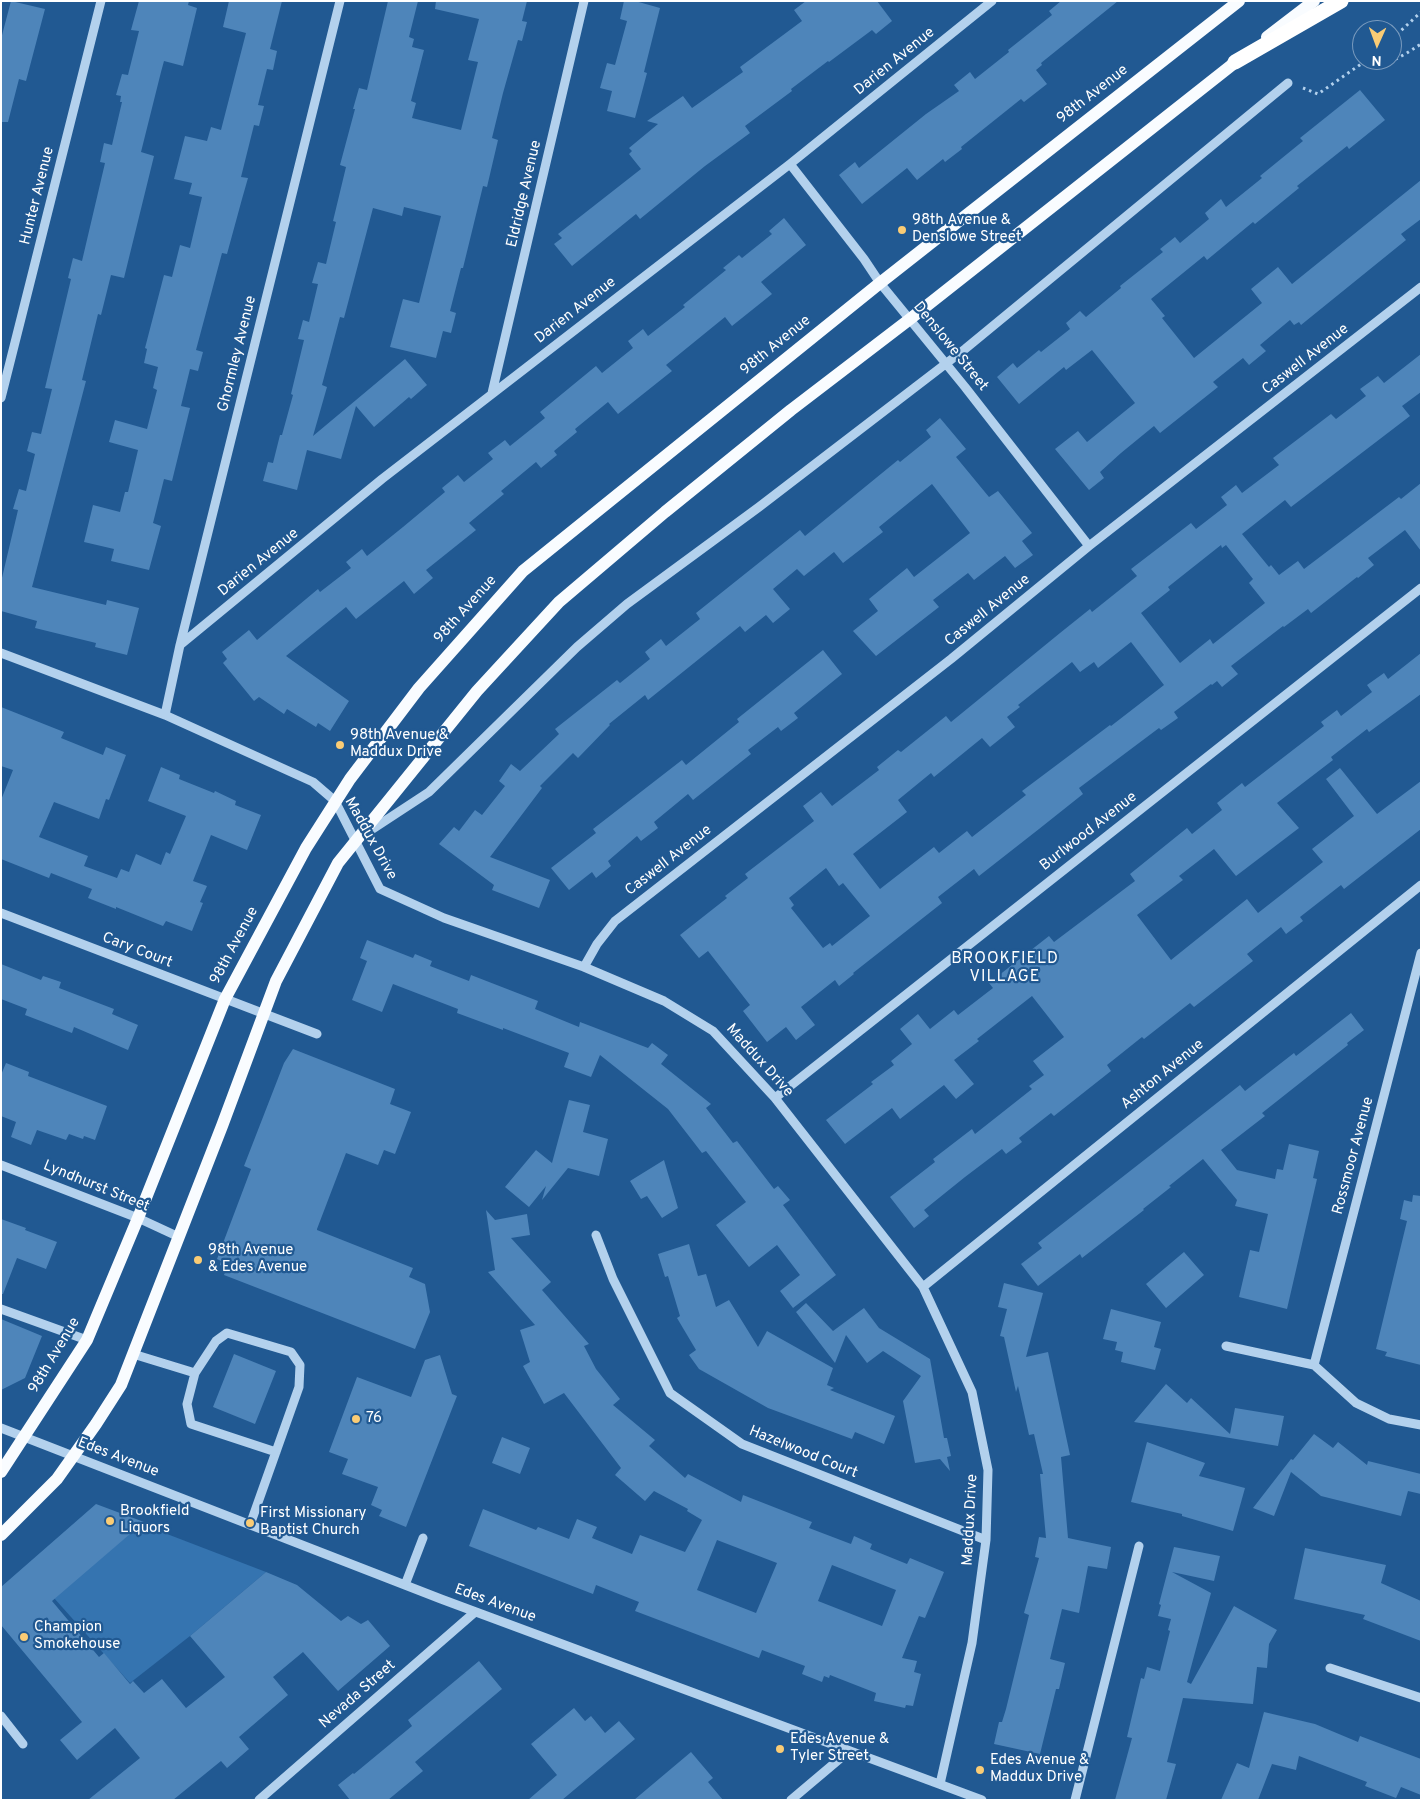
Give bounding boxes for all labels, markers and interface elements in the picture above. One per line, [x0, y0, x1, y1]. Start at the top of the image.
north arrow [1352, 20, 1402, 70]
street label: Darien Avenue [851, 24, 939, 100]
text: N [1371, 51, 1382, 68]
street label: 98th Avenue [1054, 62, 1132, 128]
street label: Eldridge Avenue [504, 139, 546, 249]
street label: Hunter Avenue [17, 145, 59, 247]
place label: 98th Avenue & Denslowe Street [912, 212, 1021, 247]
marker: 98th Avenue & Denslowe Street [896, 224, 908, 236]
street label: Darien Avenue [532, 274, 620, 348]
street label: Ghormley Avenue [215, 294, 261, 414]
street label: Denslowe Street [909, 299, 991, 395]
street label: 98th Avenue [737, 312, 815, 380]
street label: Caswell Avenue [1259, 321, 1353, 399]
street label: Darien Avenue [215, 525, 303, 601]
street label: Caswell Avenue [942, 571, 1034, 651]
street label: 98th Avenue [431, 572, 501, 648]
place label: 98th Avenue & Maddux Drive [350, 727, 449, 762]
marker: 98th Avenue & Maddux Drive [334, 739, 346, 751]
street label: Burlwood Avenue [1037, 789, 1141, 875]
street label: Maddux Drive [340, 794, 400, 884]
street label: Caswell Avenue [622, 822, 716, 900]
street label: 98th Avenue [207, 904, 263, 988]
street label: Cary Court [99, 929, 175, 973]
district label: BROOKFIELD VILLAGE [950, 950, 1060, 988]
street label: Maddux Drive [722, 1021, 796, 1101]
street label: Ashton Avenue [1118, 1036, 1208, 1114]
street label: Rossmoor Avenue [1330, 1095, 1378, 1217]
street label: Lyndhurst Street [40, 1157, 152, 1217]
place label: 98th Avenue & Edes Avenue [208, 1242, 307, 1277]
marker: 98th Avenue & Edes Avenue [192, 1254, 204, 1266]
street label: 98th Avenue [25, 1315, 85, 1397]
place label: 76 [366, 1410, 382, 1428]
marker: 76 [350, 1413, 362, 1425]
street label: Hazelwood Court [746, 1423, 860, 1483]
street label: Edes Avenue [75, 1434, 161, 1482]
street label: Maddux Drive [960, 1474, 982, 1566]
place label: Brookfield Liquors [120, 1503, 189, 1538]
place label: First Missionary Baptist Church [260, 1505, 367, 1540]
marker: Brookfield Liquors [104, 1515, 116, 1527]
marker: First Missionary Baptist Church [244, 1517, 256, 1529]
street label: Edes Avenue [452, 1581, 538, 1627]
place label: Champion Smokehouse [34, 1619, 120, 1654]
marker: Champion Smokehouse [18, 1631, 30, 1643]
street label: Nevada Street [316, 1657, 400, 1733]
place label: Edes Avenue & Tyler Street [790, 1731, 889, 1766]
marker: Edes Avenue & Tyler Street [774, 1743, 786, 1755]
place label: Edes Avenue & Maddux Drive [990, 1752, 1089, 1787]
marker: Edes Avenue & Maddux Drive [974, 1764, 986, 1776]

